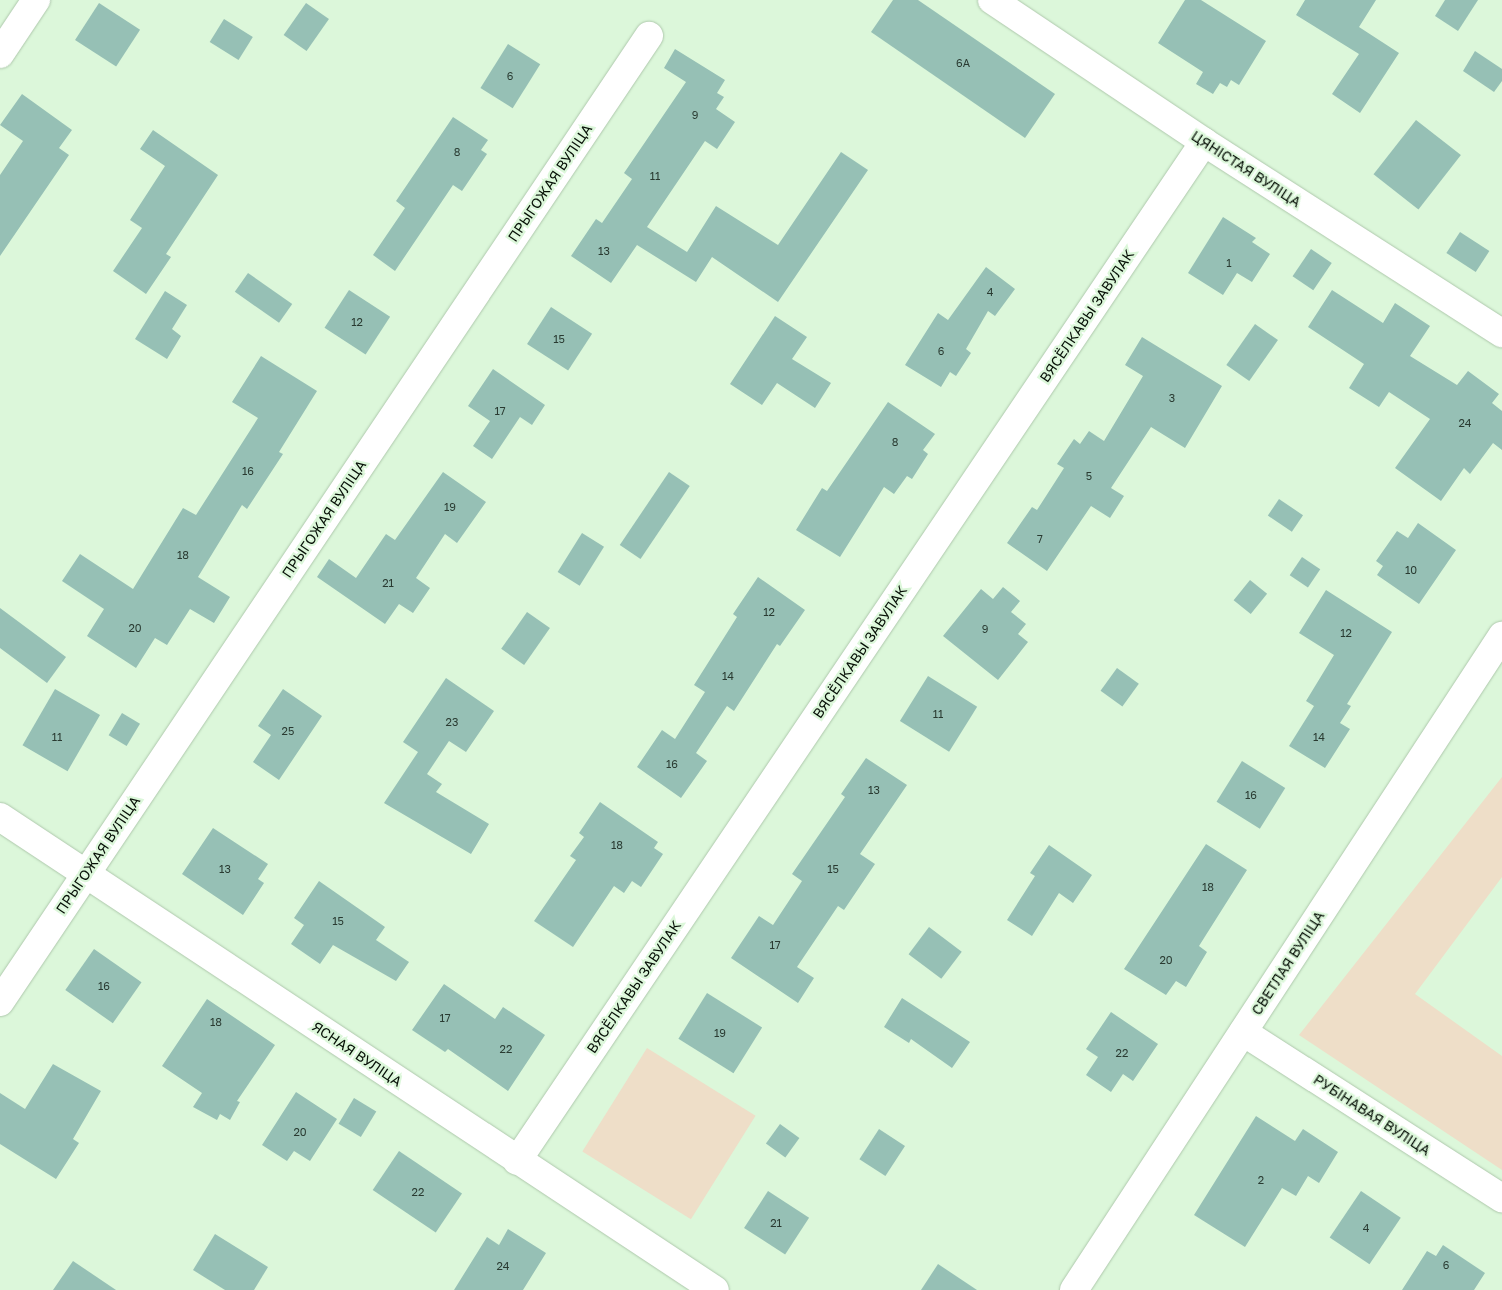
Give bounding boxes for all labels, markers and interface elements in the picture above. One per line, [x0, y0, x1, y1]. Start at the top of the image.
house number: 6А [956, 56, 970, 70]
house number: 6 [507, 69, 513, 83]
house number: 9 [692, 108, 698, 122]
street label: ПРЫГОЖАЯ ВУЛІЦА [504, 121, 596, 245]
street label: ЦЯНІСТАЯ ВУЛІЦА [1188, 127, 1304, 211]
house number: 8 [454, 145, 460, 159]
house number: 11 [650, 169, 660, 183]
house number: 13 [598, 244, 610, 258]
street label: ВЯСЁЛКАВЫ ЗАВУЛАК [1036, 246, 1138, 386]
house number: 1 [1226, 256, 1232, 270]
house number: 4 [987, 285, 993, 299]
house number: 12 [351, 315, 363, 329]
house number: 15 [553, 332, 565, 346]
house number: 6 [938, 344, 944, 358]
house number: 3 [1169, 391, 1175, 405]
house number: 17 [494, 404, 506, 418]
house number: 24 [1458, 416, 1472, 430]
house number: 8 [892, 435, 898, 449]
street label: ПРЫГОЖАЯ ВУЛІЦА [278, 457, 370, 581]
house number: 16 [242, 464, 254, 478]
house number: 5 [1086, 469, 1092, 483]
house number: 19 [444, 500, 456, 514]
house number: 7 [1037, 532, 1043, 546]
house number: 18 [177, 548, 189, 562]
house number: 10 [1405, 563, 1417, 577]
house number: 21 [382, 576, 394, 590]
street label: ВЯСЁЛКАВЫ ЗАВУЛАК [809, 582, 911, 722]
house number: 12 [763, 605, 775, 619]
house number: 20 [128, 621, 142, 635]
house number: 9 [982, 622, 988, 636]
house number: 12 [1340, 626, 1352, 640]
house number: 14 [722, 669, 734, 683]
house number: 11 [933, 707, 943, 721]
house number: 23 [446, 715, 458, 729]
house number: 25 [282, 724, 294, 738]
house number: 11 [52, 730, 62, 744]
house number: 14 [1313, 730, 1325, 744]
house number: 16 [666, 757, 678, 771]
house number: 13 [868, 783, 880, 797]
house number: 16 [1245, 788, 1257, 802]
street label: ПРЫГОЖАЯ ВУЛІЦА [52, 793, 144, 917]
house number: 18 [611, 838, 623, 852]
house number: 13 [219, 862, 231, 876]
house number: 15 [827, 862, 839, 876]
house number: 18 [1202, 880, 1214, 894]
street label: СВЕТЛАЯ ВУЛІЦА [1248, 908, 1328, 1018]
house number: 15 [332, 914, 344, 928]
street label: ВЯСЁЛКАВЫ ЗАВУЛАК [583, 917, 685, 1057]
house number: 17 [769, 938, 781, 952]
house number: 20 [1159, 953, 1173, 967]
house number: 16 [98, 979, 110, 993]
house number: 17 [439, 1011, 451, 1025]
house number: 18 [210, 1015, 222, 1029]
street label: ЯСНАЯ ВУЛІЦА [309, 1018, 405, 1090]
house number: 19 [714, 1026, 726, 1040]
house number: 22 [500, 1042, 512, 1056]
house number: 22 [1116, 1046, 1128, 1060]
street label: РУБІНАВАЯ ВУЛІЦА [1310, 1071, 1434, 1159]
house number: 20 [293, 1125, 307, 1139]
house number: 2 [1258, 1173, 1264, 1187]
house number: 22 [412, 1185, 424, 1199]
house number: 21 [770, 1216, 782, 1230]
house number: 4 [1363, 1221, 1369, 1235]
house number: 6 [1443, 1258, 1449, 1272]
house number: 24 [496, 1259, 510, 1273]

